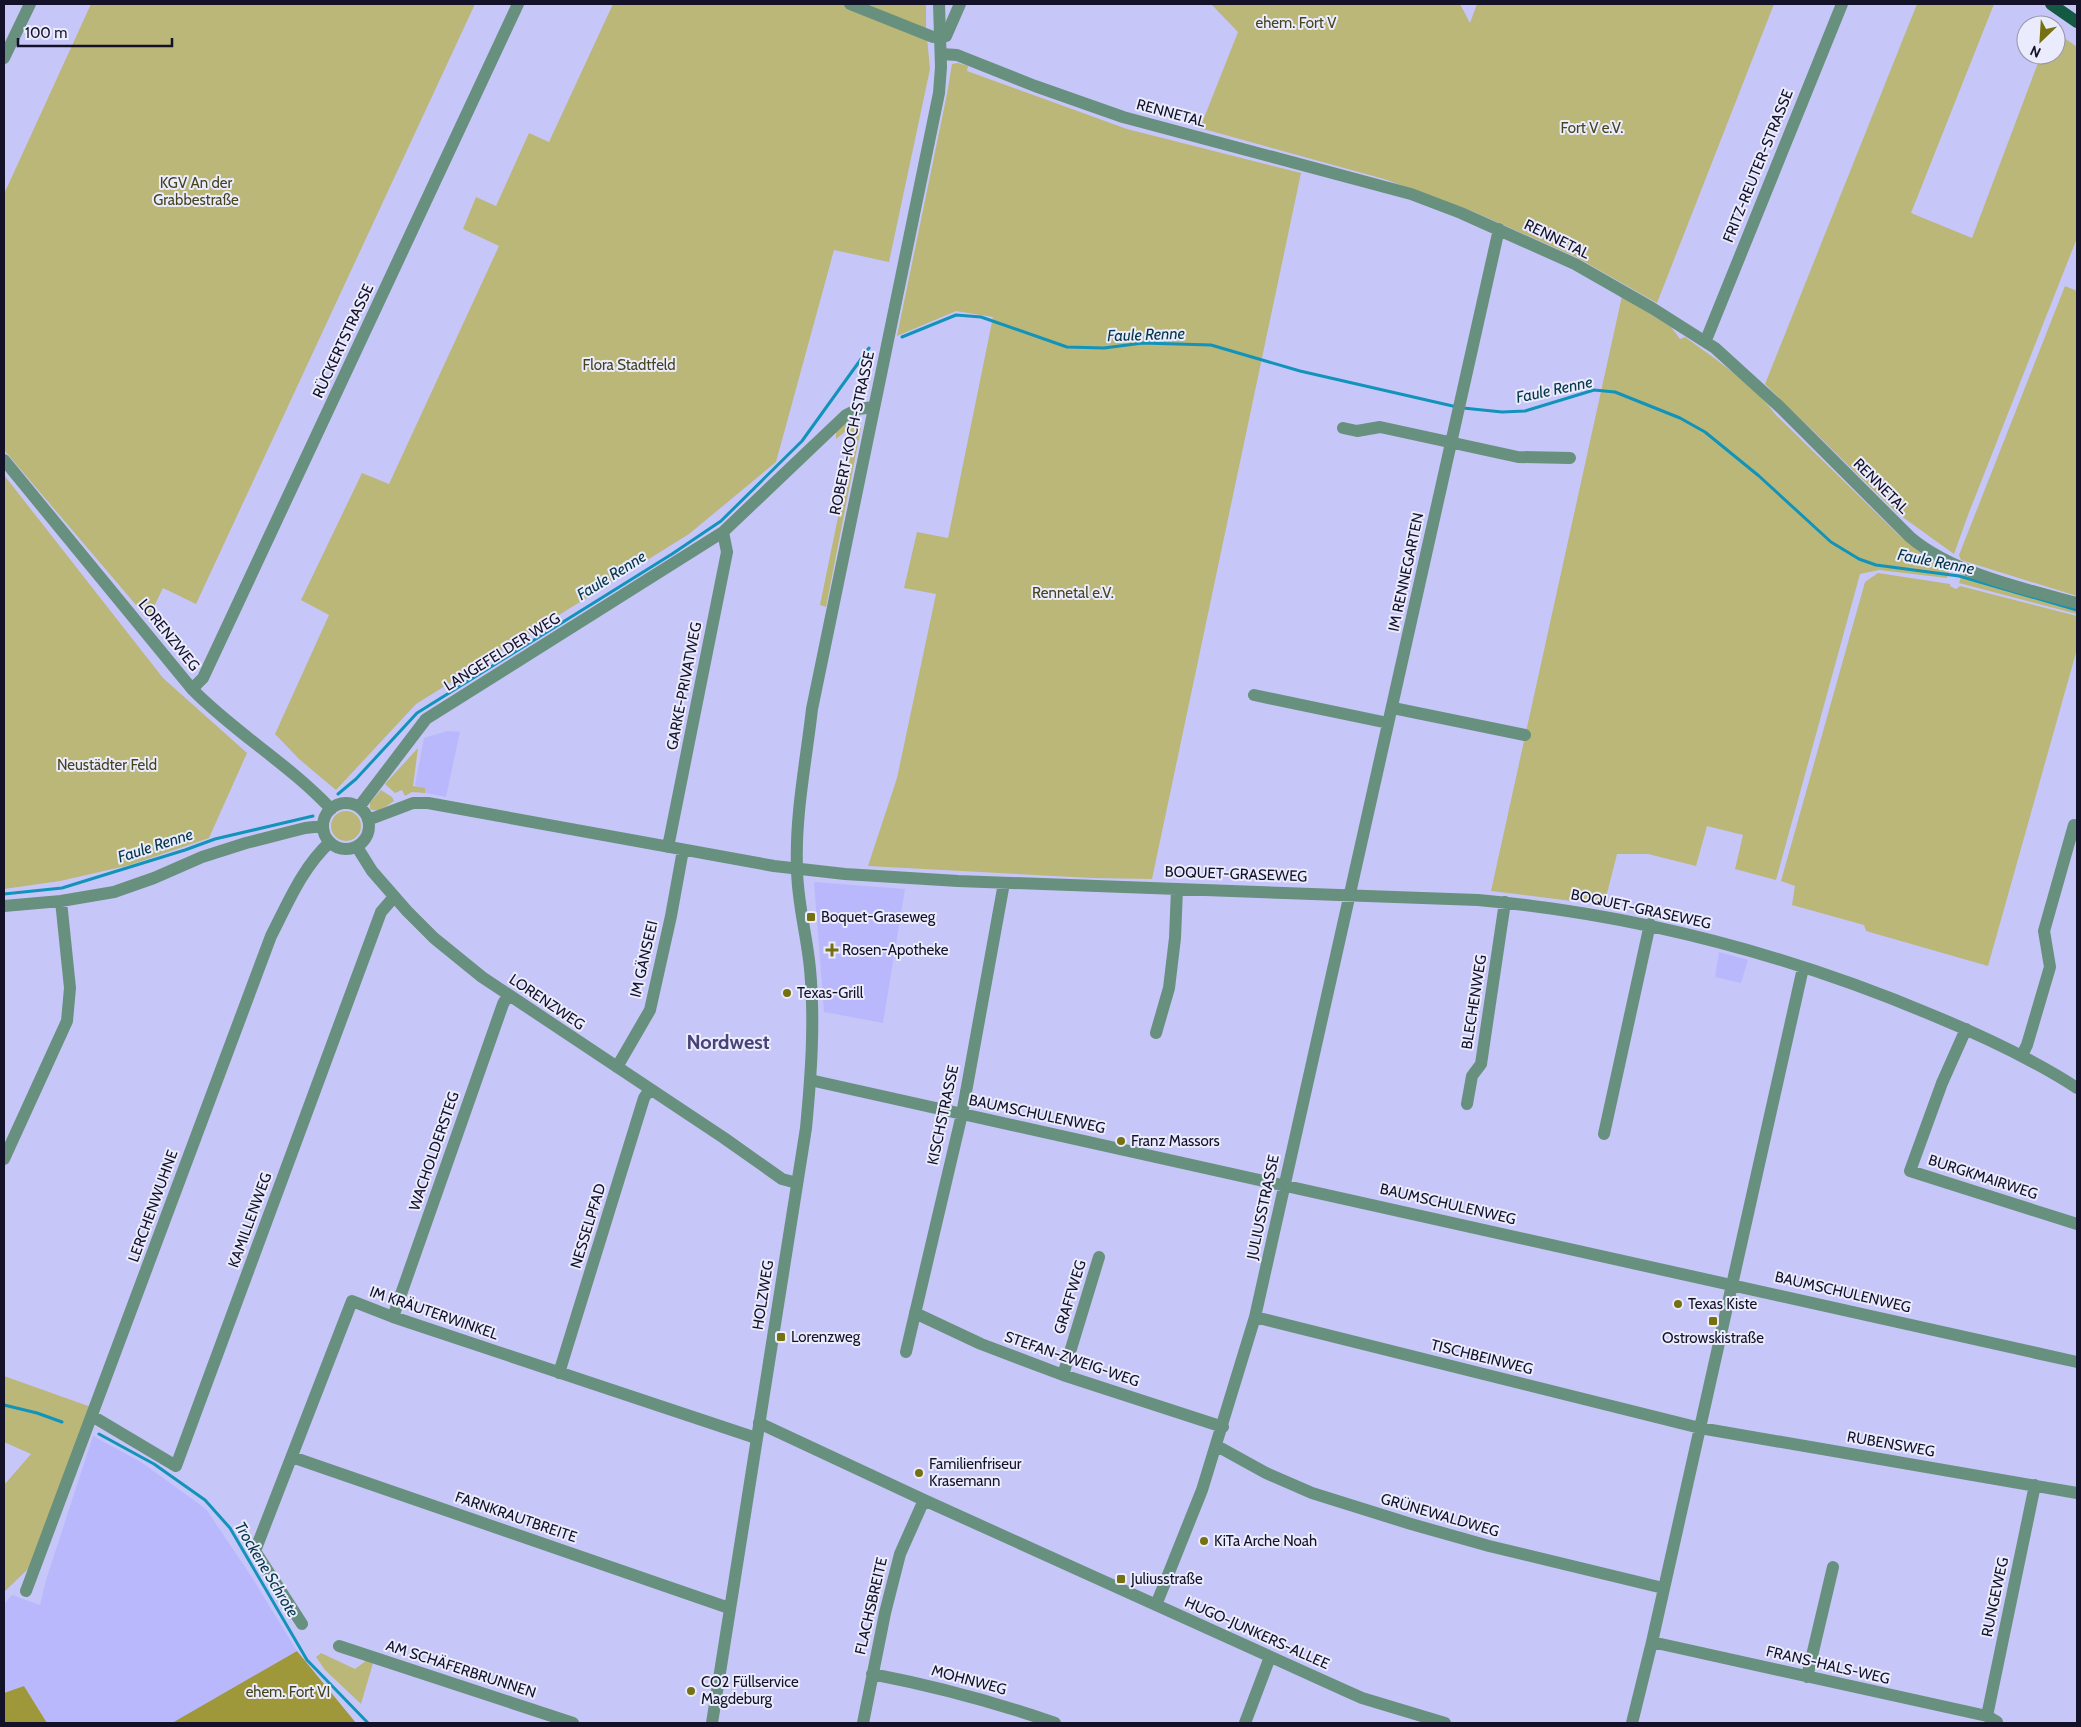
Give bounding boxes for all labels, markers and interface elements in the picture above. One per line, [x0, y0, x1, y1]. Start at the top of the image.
park label: ehem. Fort V [1256, 14, 1337, 32]
scale bar [18, 15, 171, 47]
north arrow [2016, 15, 2066, 65]
text: 100 m [25, 24, 67, 42]
text: N [2027, 42, 2044, 62]
street label: FRITZ-REUTER-STRASSE [1719, 87, 1797, 245]
street label: RENNETAL [1135, 95, 1208, 131]
park label: Fort V e.V. [1561, 119, 1623, 137]
park label: KGV An der Grabbestraße [153, 174, 239, 209]
street label: RENNETAL [1521, 215, 1593, 263]
street label: RÜCKERTSTRASSE [309, 281, 377, 401]
water label: Faule Renne [1107, 324, 1185, 345]
street label: ROBERT-KOCH-STRASSE [826, 349, 878, 517]
park label: Flora Stadtfeld [582, 356, 676, 374]
water label: Faule Renne [1514, 372, 1594, 407]
street label: RENNETAL [1850, 455, 1913, 518]
street label: IM RENNEGARTEN [1385, 511, 1427, 633]
water label: Faule Renne [1896, 545, 1976, 578]
water label: Faule Renne [573, 547, 649, 604]
park label: Rennetal e.V. [1032, 584, 1114, 602]
street label: LORENZWEG [135, 595, 203, 675]
street label: LANGEFELDER WEG [441, 609, 563, 695]
street label: GARKE-PRIVATWEG [663, 620, 705, 752]
park label: Neustädter Feld [57, 756, 157, 774]
water label: Faule Renne [115, 824, 195, 867]
street label: BOQUET-GRASEWEG [1164, 863, 1308, 885]
street label: BOQUET-GRASEWEG [1569, 885, 1713, 933]
place label: Boquet-Graseweg [821, 908, 936, 926]
marker: Boquet-Graseweg [805, 911, 817, 923]
street label: IM GÄNSEEI [626, 919, 662, 999]
place label: Rosen-Apotheke [842, 941, 949, 959]
marker: Rosen-Apotheke [826, 944, 838, 956]
street label: BLECHENWEG [1458, 953, 1490, 1051]
street label: LORENZWEG [506, 970, 588, 1034]
place label: Texas-Grill [797, 984, 864, 1002]
marker: Texas-Grill [781, 987, 793, 999]
district label: Nordwest [686, 1030, 770, 1054]
street label: KISCHSTRASSE [924, 1063, 962, 1167]
street label: WACHOLDERSTEG [405, 1089, 463, 1213]
street label: BAUMSCHULENWEG [967, 1091, 1107, 1137]
place label: Franz Massors [1131, 1132, 1220, 1150]
marker: Franz Massors [1115, 1135, 1127, 1147]
street label: LERCHENWUHNE [124, 1147, 182, 1265]
street label: BURGKMAIRWEG [1926, 1151, 2040, 1203]
street label: JULIUSSTRASSE [1243, 1153, 1283, 1262]
street label: KAMILLENWEG [224, 1170, 276, 1270]
street label: BAUMSCHULENWEG [1378, 1180, 1518, 1228]
street label: NESSELPFAD [567, 1181, 609, 1271]
street label: GRAFFWEG [1050, 1258, 1090, 1336]
street label: HOLZWEG [749, 1259, 777, 1331]
street label: BAUMSCHULENWEG [1773, 1268, 1913, 1316]
street label: IM KRÄUTERWINKEL [367, 1283, 501, 1344]
place label: Texas Kiste [1688, 1295, 1757, 1313]
marker: Texas Kiste [1672, 1298, 1684, 1310]
marker: Ostrowskistraße [1707, 1315, 1719, 1327]
street label: STEFAN-ZWEIG-WEG [1002, 1327, 1142, 1391]
place label: Lorenzweg [791, 1328, 861, 1346]
place label: Ostrowskistraße [1662, 1329, 1764, 1347]
marker: Lorenzweg [775, 1331, 787, 1343]
street label: TISCHBEINWEG [1429, 1336, 1535, 1378]
street label: RUBENSWEG [1846, 1427, 1936, 1461]
place label: Familienfriseur Krasemann [929, 1455, 1022, 1490]
marker: Familienfriseur Krasemann [913, 1467, 925, 1479]
street label: FARNKRAUTBREITE [453, 1488, 579, 1546]
street label: GRÜNEWALDWEG [1379, 1489, 1501, 1541]
water label: Trockene Schrote [231, 1518, 303, 1620]
place label: KiTa Arche Noah [1214, 1532, 1317, 1550]
marker: KiTa Arche Noah [1198, 1535, 1210, 1547]
street label: RUNGEWEG [1978, 1555, 2012, 1639]
street label: FLACHSBREITE [851, 1556, 891, 1656]
place label: Juliusstraße [1130, 1570, 1203, 1588]
marker: Juliusstraße [1115, 1573, 1127, 1585]
street label: HUGO-JUNKERS-ALLEE [1182, 1593, 1332, 1673]
street label: AM SCHÄFERBRUNNEN [384, 1636, 538, 1702]
street label: FRANS-HALS-WEG [1764, 1642, 1892, 1688]
street label: MOHNWEG [929, 1661, 1009, 1699]
place label: CO2 Füllservice Magdeburg [701, 1673, 799, 1708]
park label: ehem. Fort VI [246, 1683, 330, 1701]
marker: CO2 Füllservice Magdeburg [685, 1685, 697, 1697]

